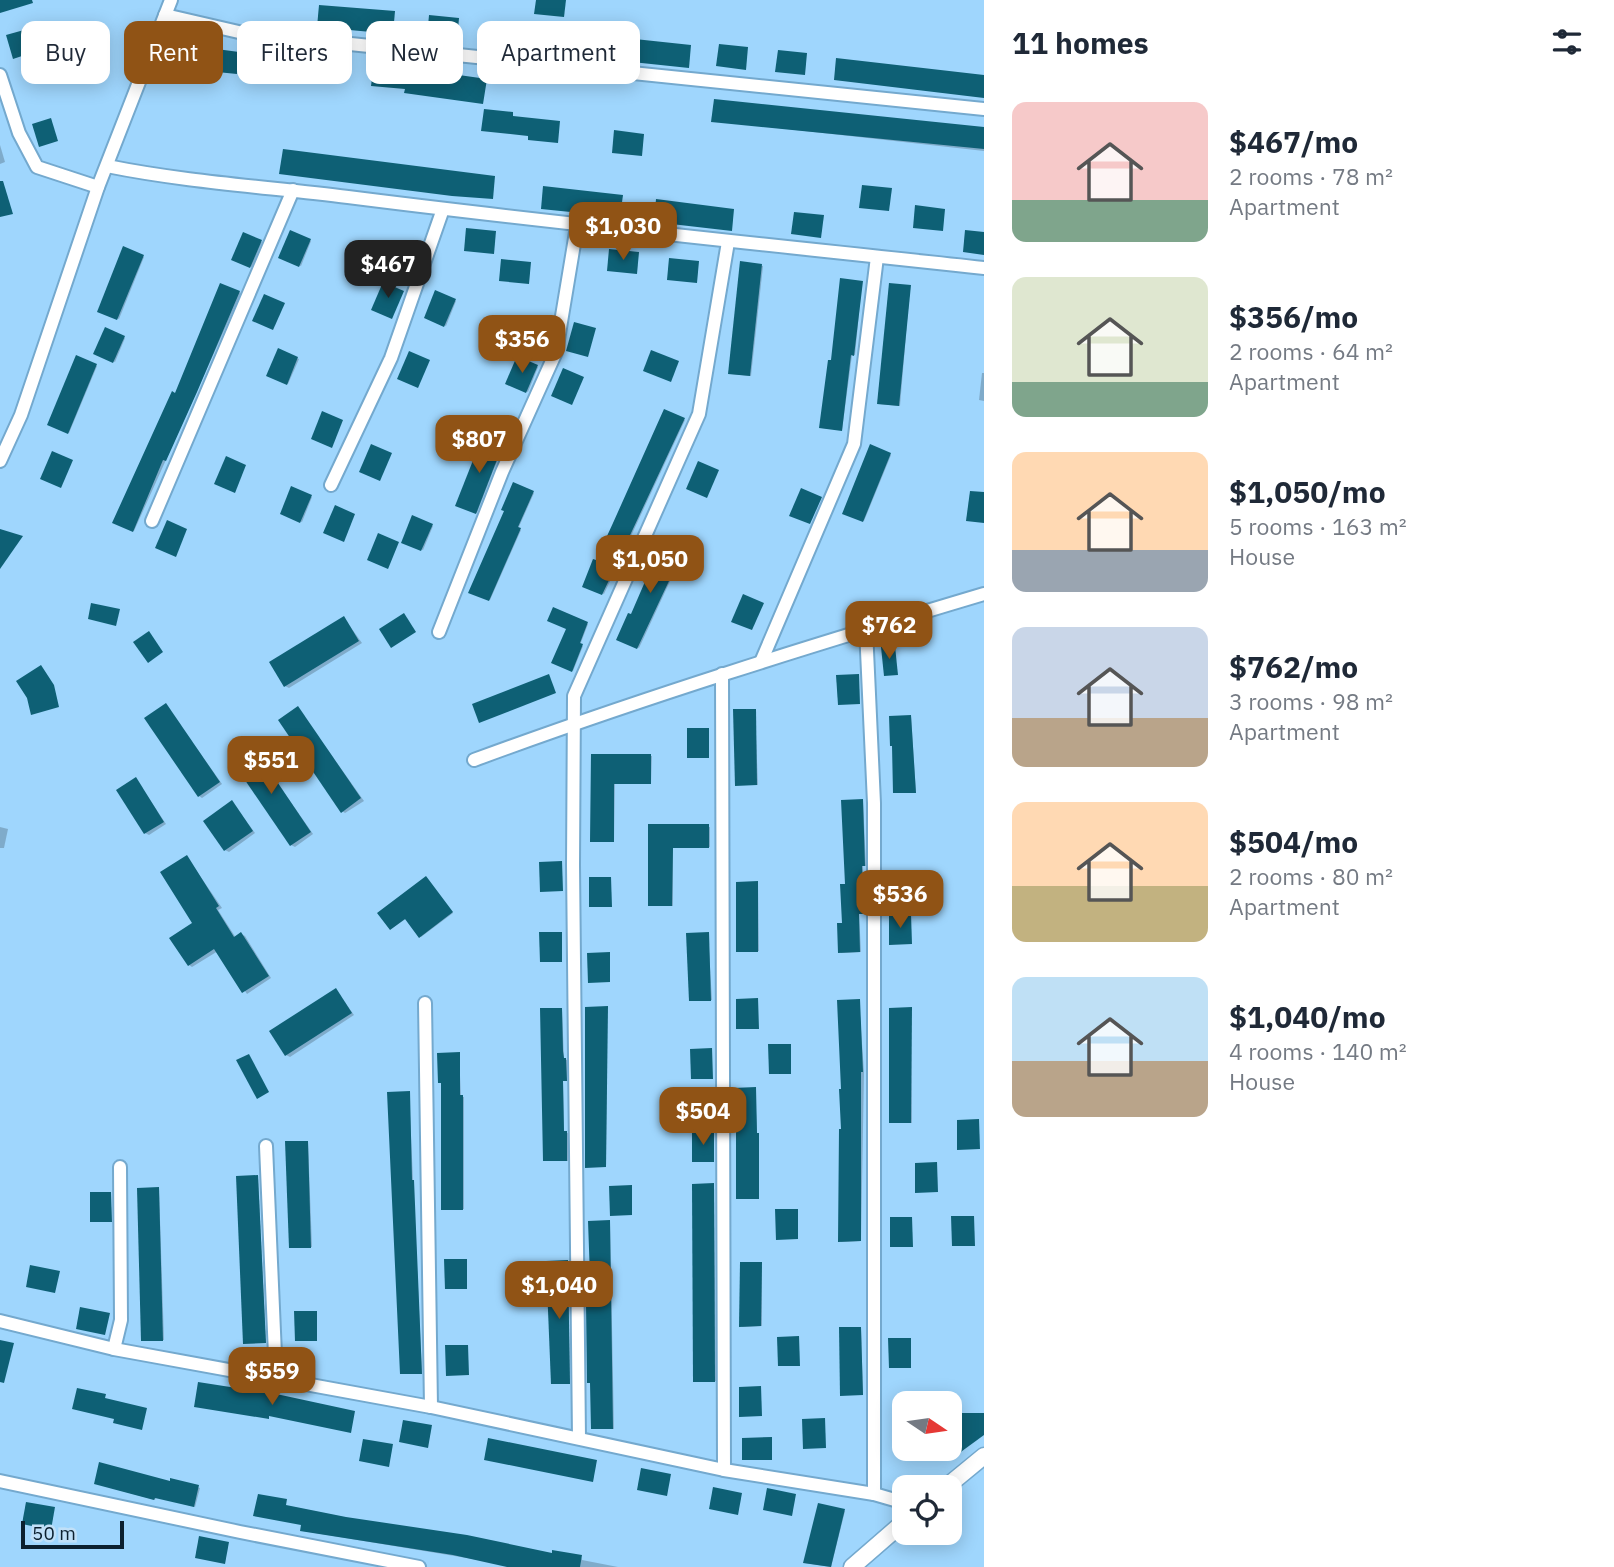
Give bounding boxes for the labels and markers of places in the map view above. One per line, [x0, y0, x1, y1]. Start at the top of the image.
pin: $1,030 [566, 202, 680, 262]
pin: $467 [347, 240, 429, 300]
pin: $356 [481, 316, 563, 375]
pin: $807 [438, 416, 520, 475]
pin: $1,050 [593, 536, 707, 595]
pin: $762 [848, 602, 930, 661]
pin: $551 [230, 736, 312, 796]
pin: $536 [859, 870, 941, 930]
pin: $504 [662, 1088, 744, 1147]
pin: $1,040 [502, 1262, 616, 1321]
pin: $559 [231, 1348, 313, 1407]

